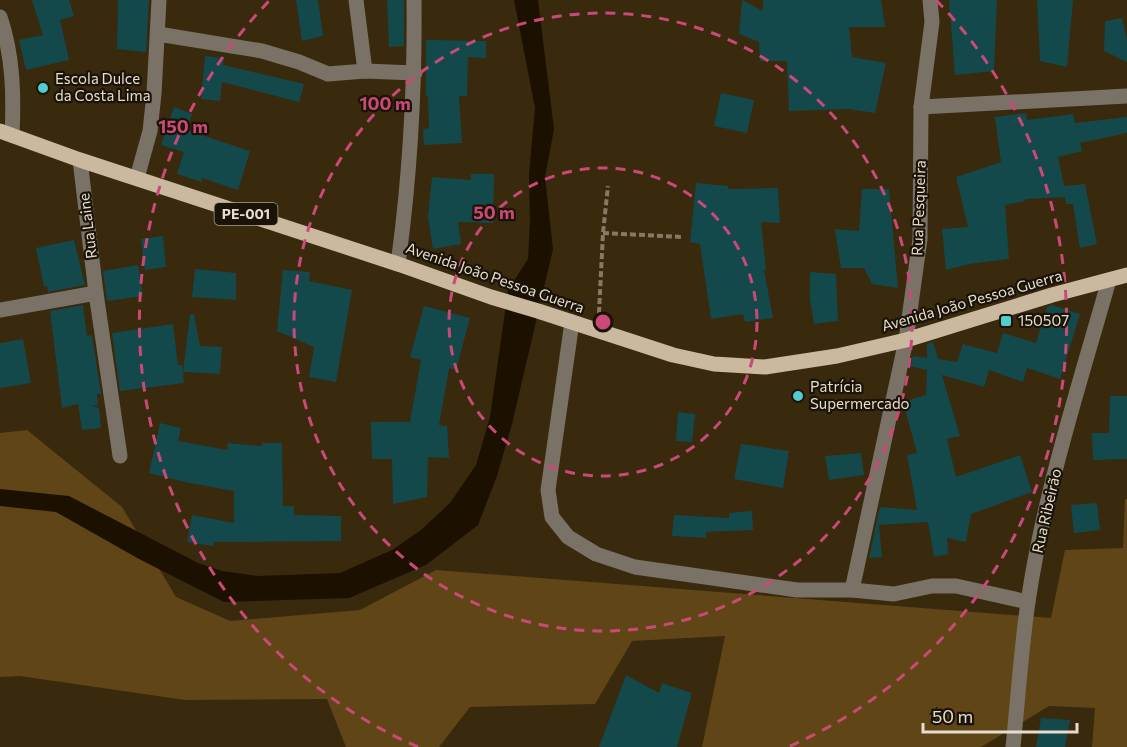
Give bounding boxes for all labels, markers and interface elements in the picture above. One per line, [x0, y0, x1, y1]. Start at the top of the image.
place label: Escola Dulce da Costa Lima [55, 69, 151, 104]
marker: Escola Dulce da Costa Lima [36, 81, 50, 95]
text: 100 m [359, 92, 411, 114]
text: 150 m [158, 115, 208, 137]
street label: Rua Pesqueira [907, 160, 929, 256]
street label: Rua Laine [74, 192, 100, 260]
text: 50 m [473, 201, 515, 223]
road number: PE-001 [214, 203, 278, 225]
street label: Avenida João Pessoa Guerra [404, 238, 587, 316]
street label: Avenida João Pessoa Guerra [879, 266, 1064, 334]
place label: 150507 [1018, 311, 1069, 329]
centre of rings [593, 312, 613, 332]
marker: 150507 [999, 314, 1013, 328]
place label: Patrícia Supermercado [810, 377, 910, 412]
marker: Patrícia Supermercado [791, 389, 805, 403]
street label: Rua Ribeirão [1028, 467, 1064, 555]
scale bar [923, 696, 1078, 734]
text: 50 m [932, 705, 973, 727]

